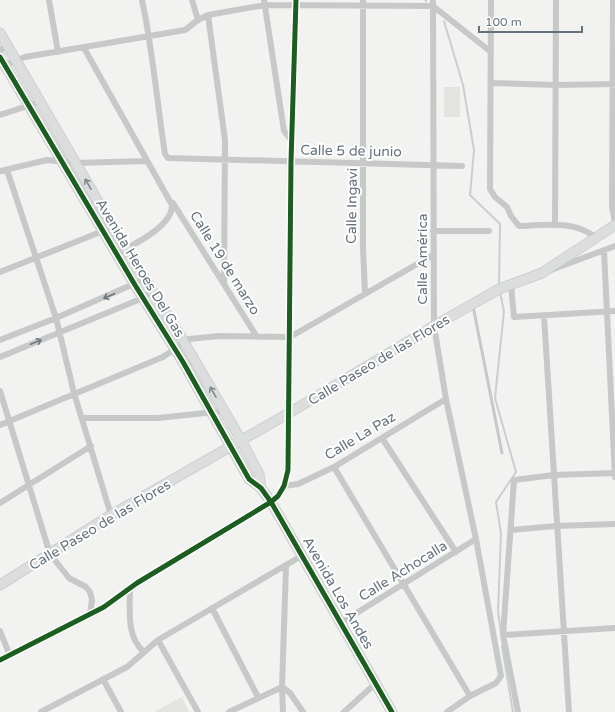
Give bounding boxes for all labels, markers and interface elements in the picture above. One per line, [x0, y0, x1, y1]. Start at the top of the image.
scale bar [479, 8, 582, 34]
text: 100 m [485, 15, 522, 29]
street label: Calle 5 de junio [300, 142, 402, 160]
street label: Calle Ingavi [343, 168, 361, 244]
one-way arrow [83, 178, 91, 190]
street label: Avenida Heroes Del Gas [92, 196, 188, 340]
street label: Calle 19 de marzo [186, 208, 264, 318]
street label: Calle América [414, 213, 431, 305]
one-way arrow [104, 292, 116, 300]
street label: Calle Paseo de las Flores [305, 311, 453, 409]
one-way arrow [30, 338, 42, 345]
one-way arrow [208, 386, 216, 398]
street label: Calle La Paz [322, 408, 399, 464]
street label: Calle Paseo de las Flores [26, 476, 174, 574]
street label: Avenida Los Andes [299, 534, 377, 652]
street label: Calle Achocalla [356, 537, 450, 605]

